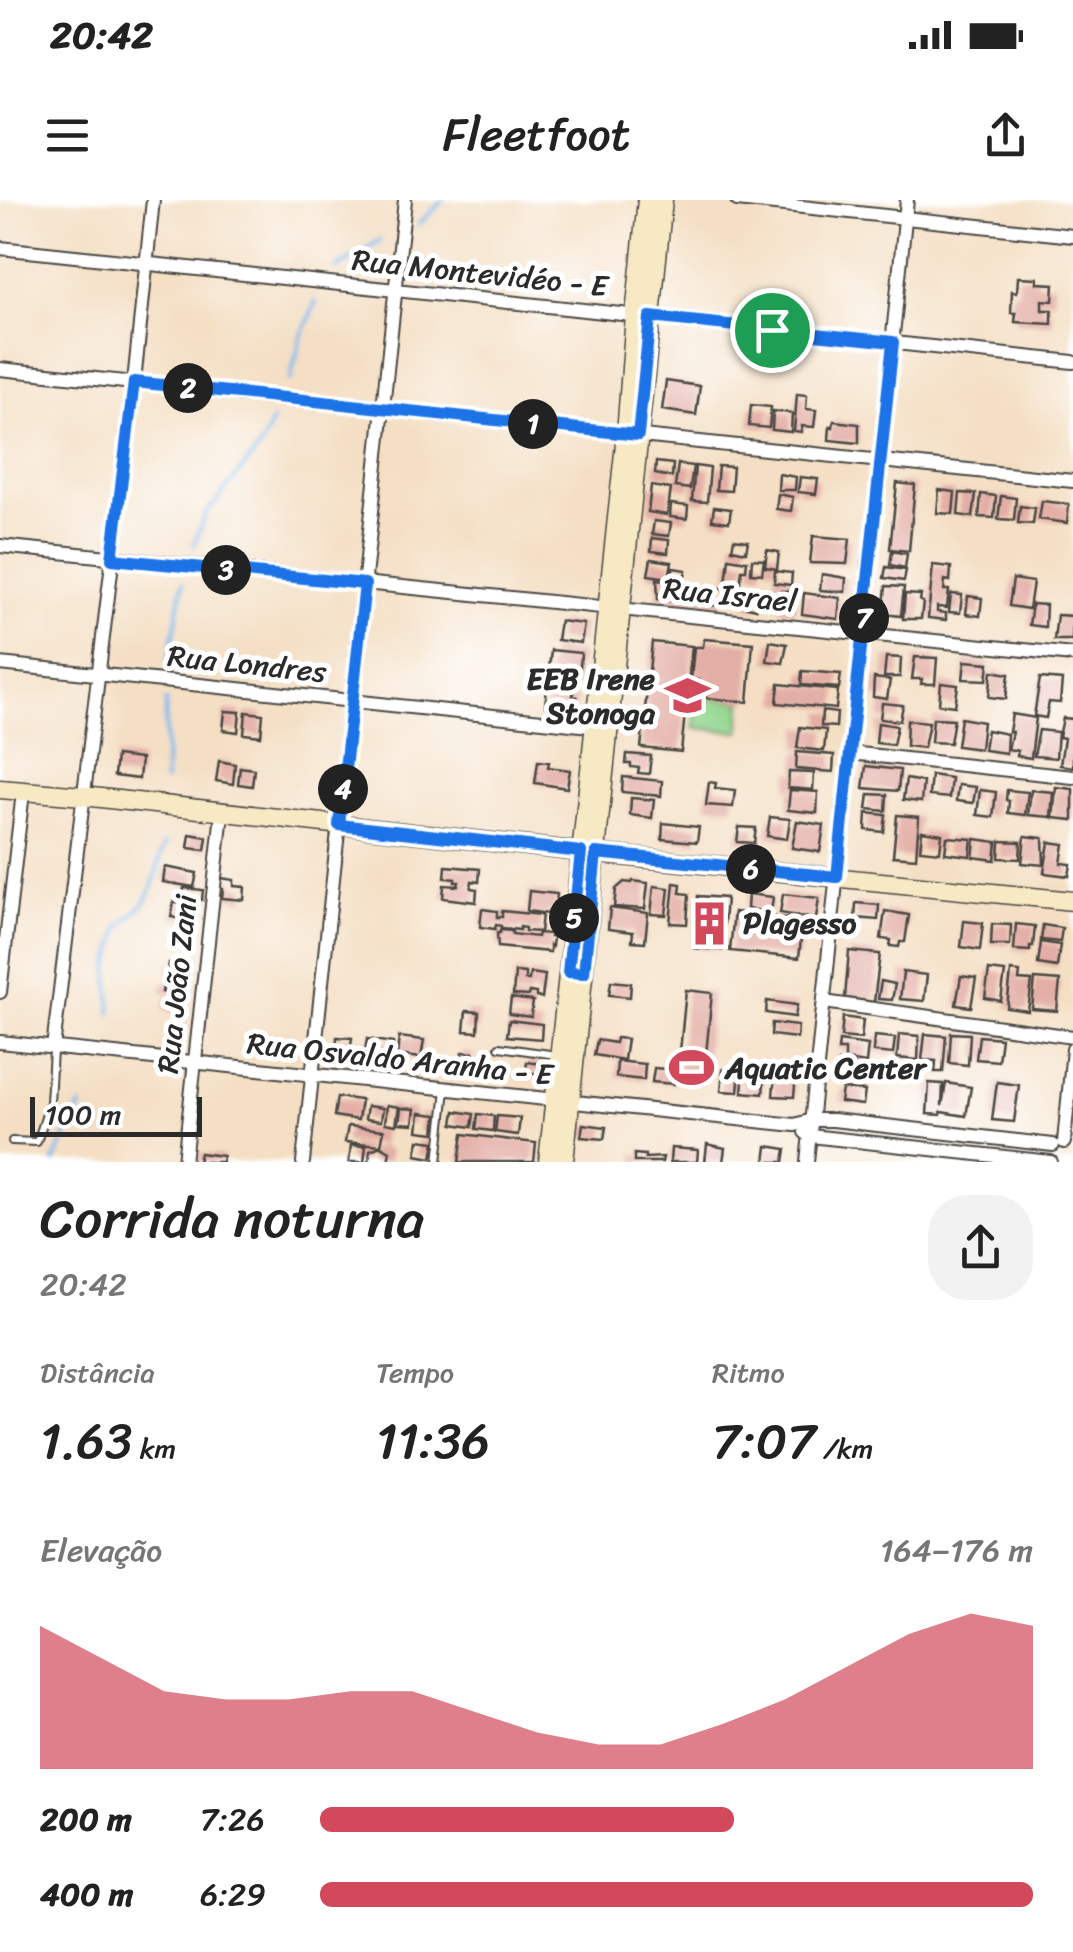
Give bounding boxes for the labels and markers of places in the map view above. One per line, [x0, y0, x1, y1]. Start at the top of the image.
pin [730, 288, 815, 373]
pin: 2 [163, 363, 213, 413]
pin: 1 [508, 399, 558, 449]
pin: 3 [201, 545, 251, 595]
pin: 7 [839, 593, 889, 643]
place label: EEB Irene Stonoga [526, 652, 656, 740]
school or university icon: EEB Irene Stonoga [664, 672, 712, 720]
pin: 4 [318, 764, 368, 814]
pin: 6 [726, 844, 776, 894]
pin: 5 [549, 893, 599, 943]
place label: Plagesso [743, 896, 856, 950]
building icon: Plagesso [686, 899, 734, 947]
place label: Aquatic Center [723, 1041, 927, 1095]
sports icon: Aquatic Center [668, 1044, 716, 1092]

